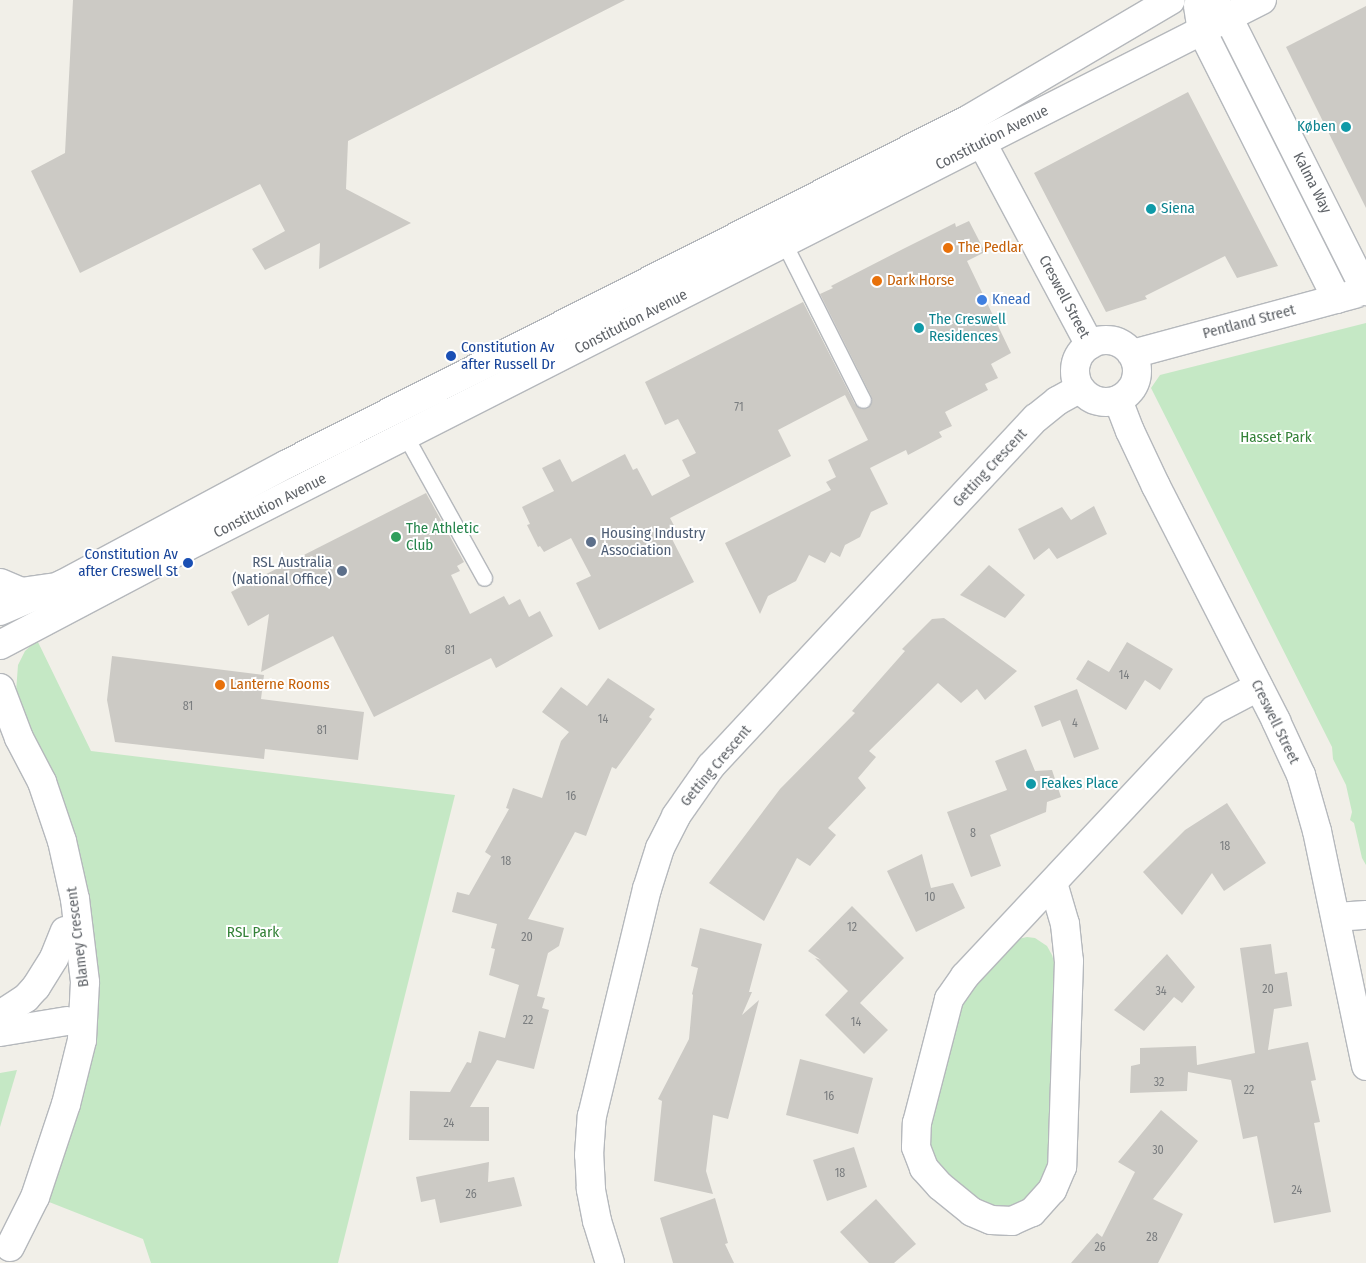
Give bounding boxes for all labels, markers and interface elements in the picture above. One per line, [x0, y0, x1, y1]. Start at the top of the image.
street label: Constitution Avenue [933, 102, 1051, 174]
place label: Køben [1297, 118, 1336, 136]
marker: Køben [1340, 121, 1352, 133]
street label: Kalma Way [1289, 150, 1335, 216]
place label: Siena [1161, 200, 1195, 218]
marker: Siena [1145, 203, 1157, 215]
place label: The Pedlar [958, 239, 1023, 257]
marker: The Pedlar [942, 242, 954, 254]
street label: Creswell Street [1035, 252, 1093, 342]
place label: Dark Horse [887, 272, 954, 290]
marker: Dark Horse [871, 275, 883, 287]
street label: Constitution Avenue [572, 286, 690, 358]
place label: Knead [992, 291, 1031, 309]
marker: Knead [976, 294, 988, 306]
street label: Pentland Street [1201, 301, 1297, 343]
place label: The Creswell Residences [929, 310, 1006, 345]
marker: The Creswell Residences [913, 322, 925, 334]
place label: Constitution Av after Russell Dr [461, 338, 555, 373]
marker: Constitution Av after Russell Dr [445, 350, 457, 362]
house number: 71 [734, 401, 744, 415]
street label: Getting Crescent [949, 425, 1031, 511]
park label: Hasset Park [1240, 429, 1312, 447]
street label: Constitution Avenue [211, 470, 329, 542]
place label: The Athletic Club [406, 519, 479, 554]
place label: Housing Industry Association [601, 524, 705, 559]
marker: The Athletic Club [390, 531, 402, 543]
marker: Housing Industry Association [585, 536, 597, 548]
place label: Constitution Av after Creswell St [78, 545, 178, 580]
place label: RSL Australia (National Office) [232, 553, 332, 588]
marker: Constitution Av after Creswell St [182, 557, 194, 569]
marker: RSL Australia (National Office) [336, 565, 348, 577]
house number: 81 [445, 644, 455, 658]
house number: 14 [1119, 669, 1129, 683]
place label: Lanterne Rooms [230, 676, 330, 694]
street label: Creswell Street [1247, 677, 1303, 767]
marker: Lanterne Rooms [214, 679, 226, 691]
house number: 81 [183, 700, 193, 714]
house number: 14 [598, 713, 608, 727]
house number: 4 [1072, 717, 1078, 731]
street label: Getting Crescent [677, 722, 755, 810]
house number: 81 [317, 724, 327, 738]
place label: Feakes Place [1041, 775, 1118, 793]
marker: Feakes Place [1025, 778, 1037, 790]
house number: 16 [566, 790, 576, 804]
house number: 8 [970, 827, 976, 841]
house number: 18 [1220, 840, 1230, 854]
house number: 18 [501, 855, 511, 869]
street label: Blamey Crescent [63, 886, 93, 988]
house number: 10 [925, 891, 935, 905]
house number: 12 [847, 921, 857, 935]
park label: RSL Park [227, 924, 279, 942]
house number: 20 [521, 931, 533, 945]
house number: 20 [1262, 983, 1274, 997]
house number: 34 [1155, 985, 1167, 999]
house number: 22 [523, 1014, 533, 1028]
house number: 14 [851, 1016, 861, 1030]
house number: 32 [1154, 1076, 1164, 1090]
house number: 22 [1244, 1084, 1254, 1098]
house number: 16 [824, 1090, 834, 1104]
house number: 24 [444, 1117, 454, 1131]
house number: 30 [1152, 1144, 1164, 1158]
house number: 18 [835, 1167, 845, 1181]
house number: 24 [1292, 1184, 1302, 1198]
house number: 26 [465, 1188, 477, 1202]
house number: 28 [1146, 1231, 1158, 1245]
house number: 26 [1094, 1241, 1106, 1255]

